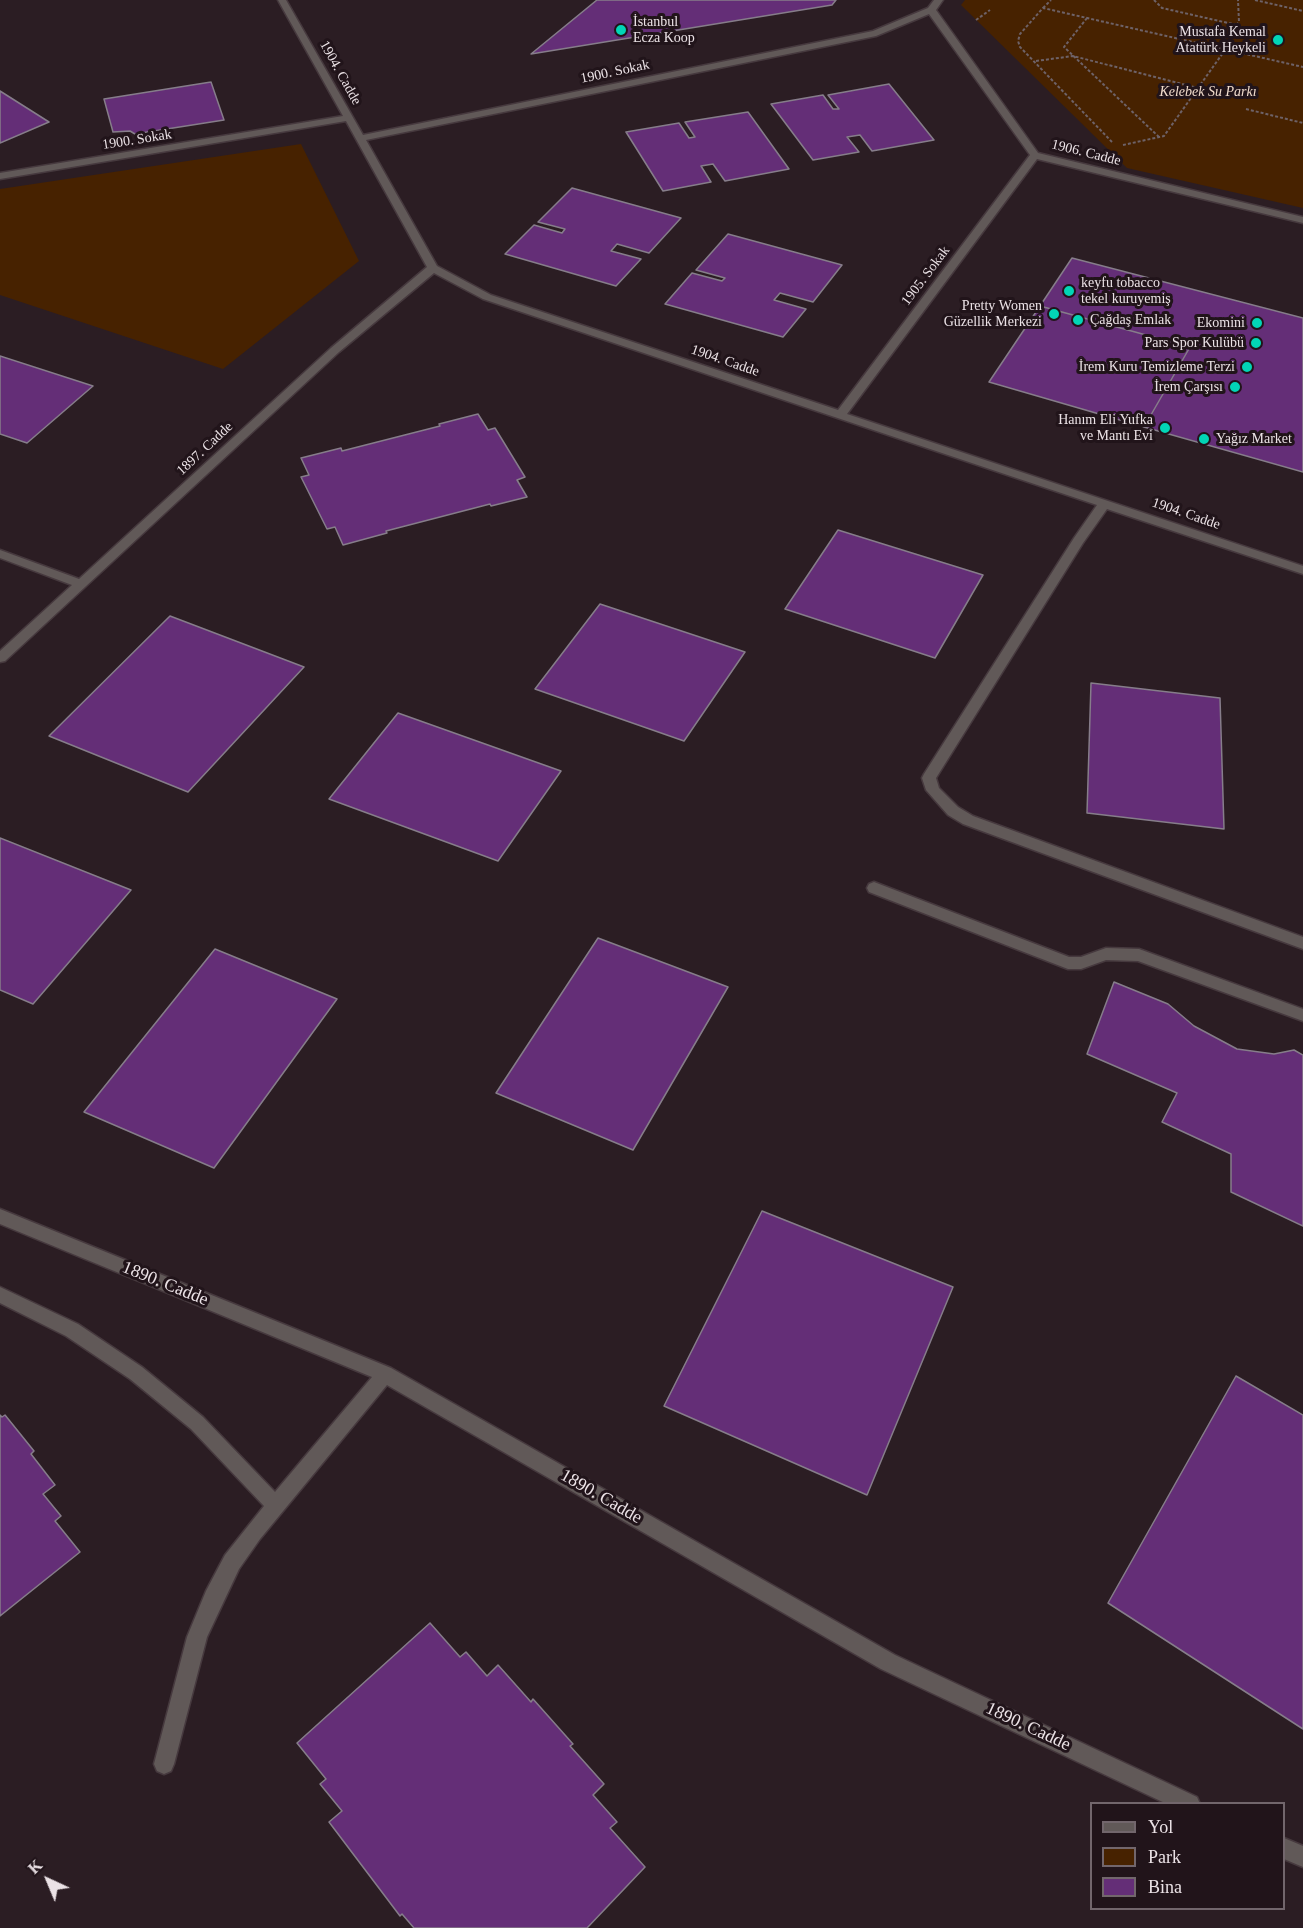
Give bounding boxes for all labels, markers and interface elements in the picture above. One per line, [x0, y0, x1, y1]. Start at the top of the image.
place label: İstanbul Ecza Koop [633, 14, 695, 46]
marker: İstanbul Ecza Koop [614, 23, 628, 37]
place label: Mustafa Kemal Atatürk Heykeli [1175, 24, 1266, 56]
marker: Mustafa Kemal Atatürk Heykeli [1271, 33, 1285, 47]
street label: 1904. Cadde [315, 38, 365, 108]
street label: 1900. Sokak [579, 57, 651, 87]
park label: Kelebek Su Parkı [1159, 84, 1257, 100]
street label: 1900. Sokak [101, 126, 173, 154]
street label: 1906. Cadde [1050, 136, 1122, 170]
street label: 1905. Sokak [898, 243, 954, 309]
place label: keyfu tobacco tekel kuruyemiş [1081, 275, 1171, 308]
marker: keyfu tobacco tekel kuruyemiş [1062, 284, 1076, 298]
place label: Pretty Women Güzellik Merkezi [944, 298, 1042, 330]
marker: Pretty Women Güzellik Merkezi [1047, 307, 1061, 321]
place label: Çağdaş Emlak [1090, 312, 1171, 328]
marker: Çağdaş Emlak [1071, 313, 1085, 327]
place label: Ekomini [1197, 315, 1245, 331]
marker: Ekomini [1250, 316, 1264, 330]
place label: Pars Spor Kulübü [1144, 335, 1244, 351]
marker: Pars Spor Kulübü [1249, 336, 1263, 350]
street label: 1904. Cadde [689, 342, 761, 380]
place label: İrem Kuru Temizleme Terzi [1079, 359, 1235, 375]
marker: İrem Kuru Temizleme Terzi [1240, 360, 1254, 374]
place label: İrem Çarşısı [1154, 379, 1223, 395]
marker: İrem Çarşısı [1228, 380, 1242, 394]
place label: Hanım Eli Yufka ve Mantı Evi [1058, 412, 1153, 444]
street label: 1897. Cadde [173, 419, 237, 479]
marker: Hanım Eli Yufka ve Mantı Evi [1158, 421, 1172, 435]
place label: Yağız Market [1216, 431, 1292, 447]
marker: Yağız Market [1197, 432, 1211, 446]
street label: 1904. Cadde [1150, 495, 1222, 533]
street label: 1890. Cadde [119, 1257, 211, 1311]
street label: 1890. Cadde [556, 1465, 646, 1529]
street label: 1890. Cadde [982, 1698, 1074, 1756]
legend [1090, 1802, 1285, 1910]
text: Yol [1148, 1817, 1173, 1837]
text: Park [1148, 1847, 1181, 1867]
north arrow [18, 1850, 78, 1910]
text: K [25, 1856, 46, 1877]
text: Bina [1148, 1877, 1182, 1897]

